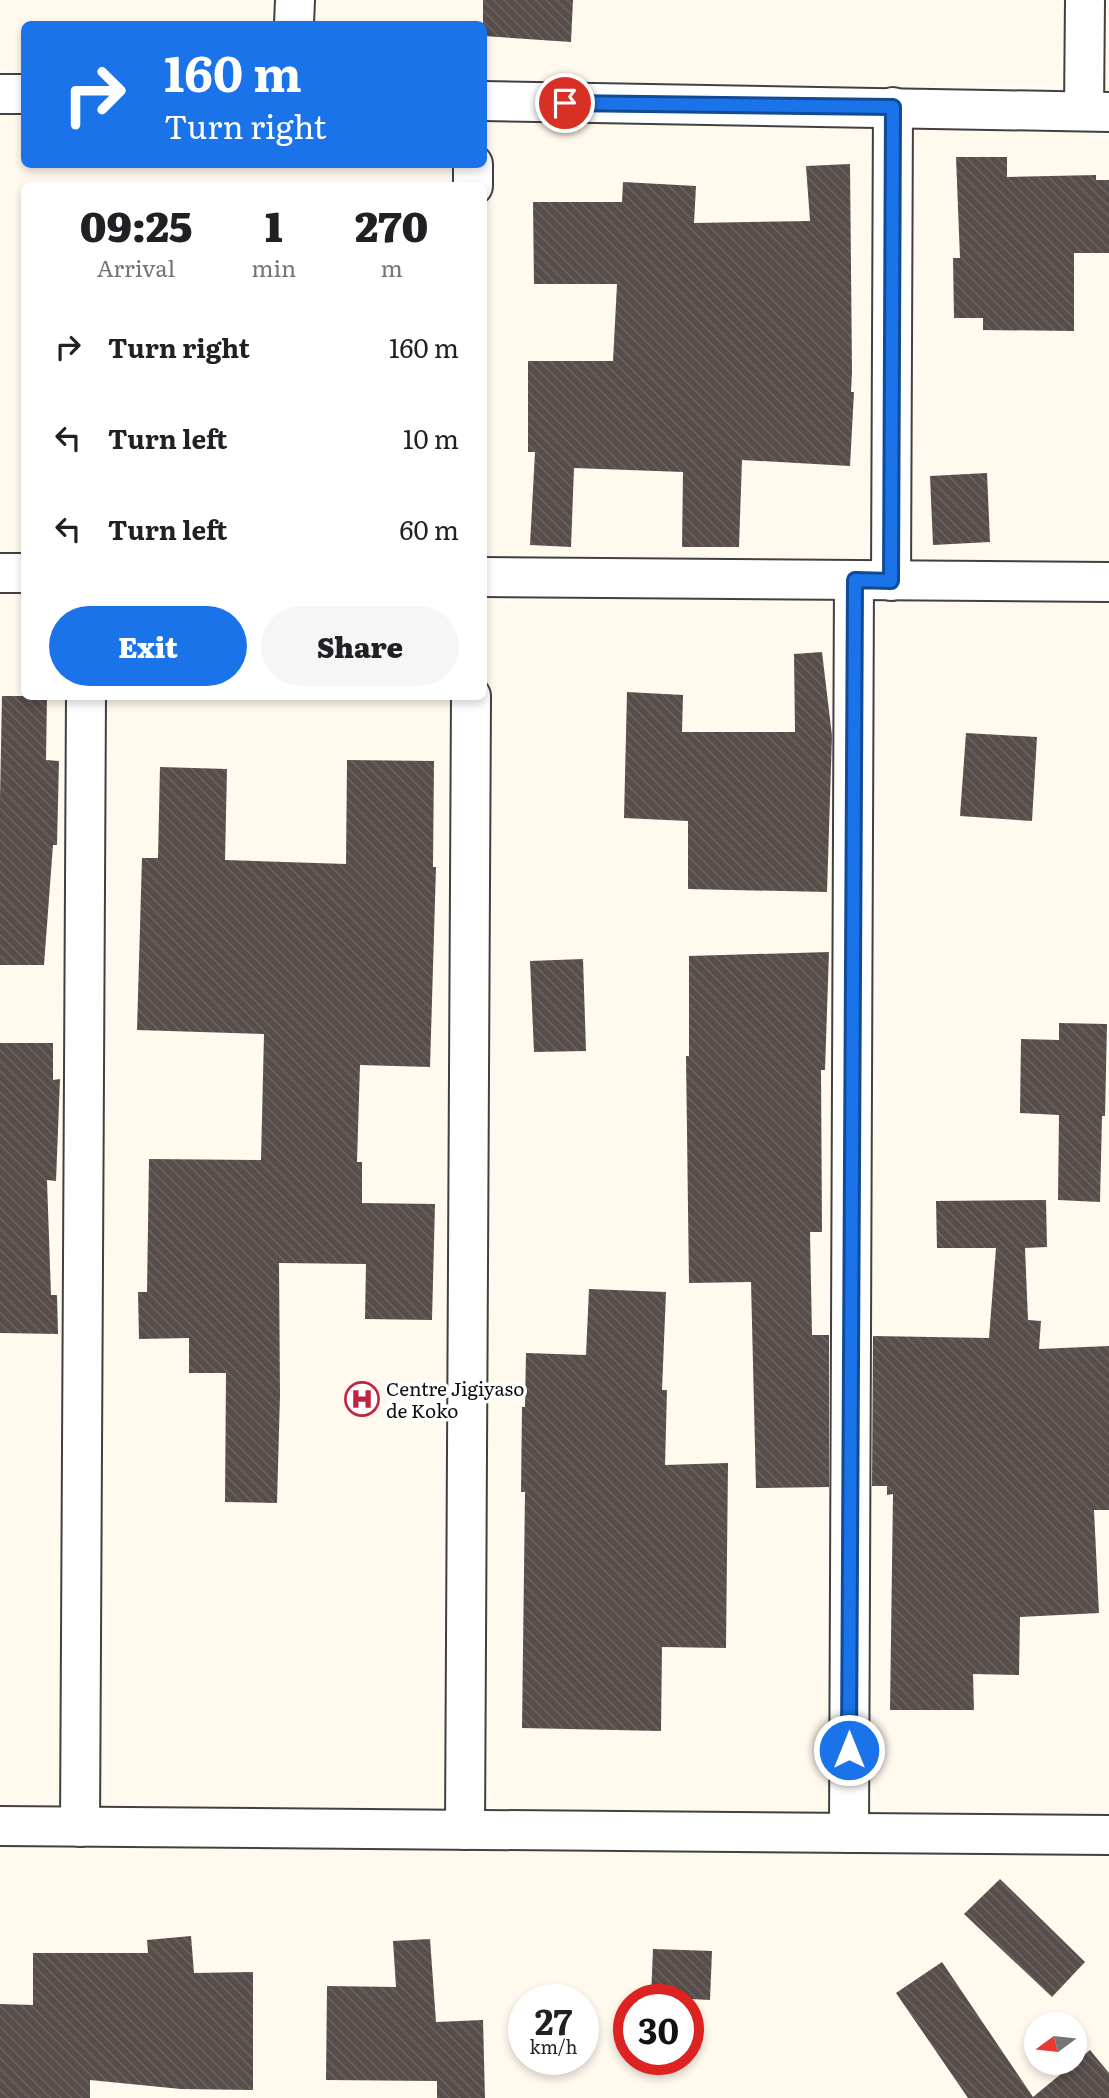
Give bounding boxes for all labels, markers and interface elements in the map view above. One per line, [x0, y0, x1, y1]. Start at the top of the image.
text: 160 m [164, 34, 302, 107]
icon: right [49, 49, 140, 140]
pin [535, 73, 595, 133]
icon: arrive [546, 84, 584, 122]
text: Turn right [164, 101, 326, 149]
text: 09:25 [80, 193, 192, 255]
text: 1 [265, 193, 283, 255]
text: 270 [355, 193, 428, 255]
text: Arrival [97, 250, 175, 284]
text: min [251, 250, 296, 284]
text: m [380, 250, 403, 284]
text: Turn right [108, 327, 250, 366]
text: 160 m [389, 327, 459, 366]
icon: right [49, 328, 87, 366]
text: Turn left [108, 418, 227, 457]
text: 10 m [403, 418, 459, 457]
icon: left [49, 419, 87, 457]
text: Turn left [108, 509, 227, 548]
text: 60 m [400, 509, 459, 548]
icon: left [49, 510, 87, 548]
button: Exit [49, 606, 247, 686]
button: Share [261, 606, 459, 686]
place label: Centre Jigiyaso de Koko [386, 1374, 524, 1424]
hospital icon: Centre Jigiyaso de Koko [343, 1380, 381, 1418]
position arrow [812, 1713, 886, 1787]
speed limit sign: 30 [613, 1984, 704, 2075]
text: 27 [535, 1994, 572, 2046]
north arrow [1024, 2012, 1087, 2076]
map controls [1024, 2012, 1087, 2075]
text: km/h [530, 2033, 577, 2060]

